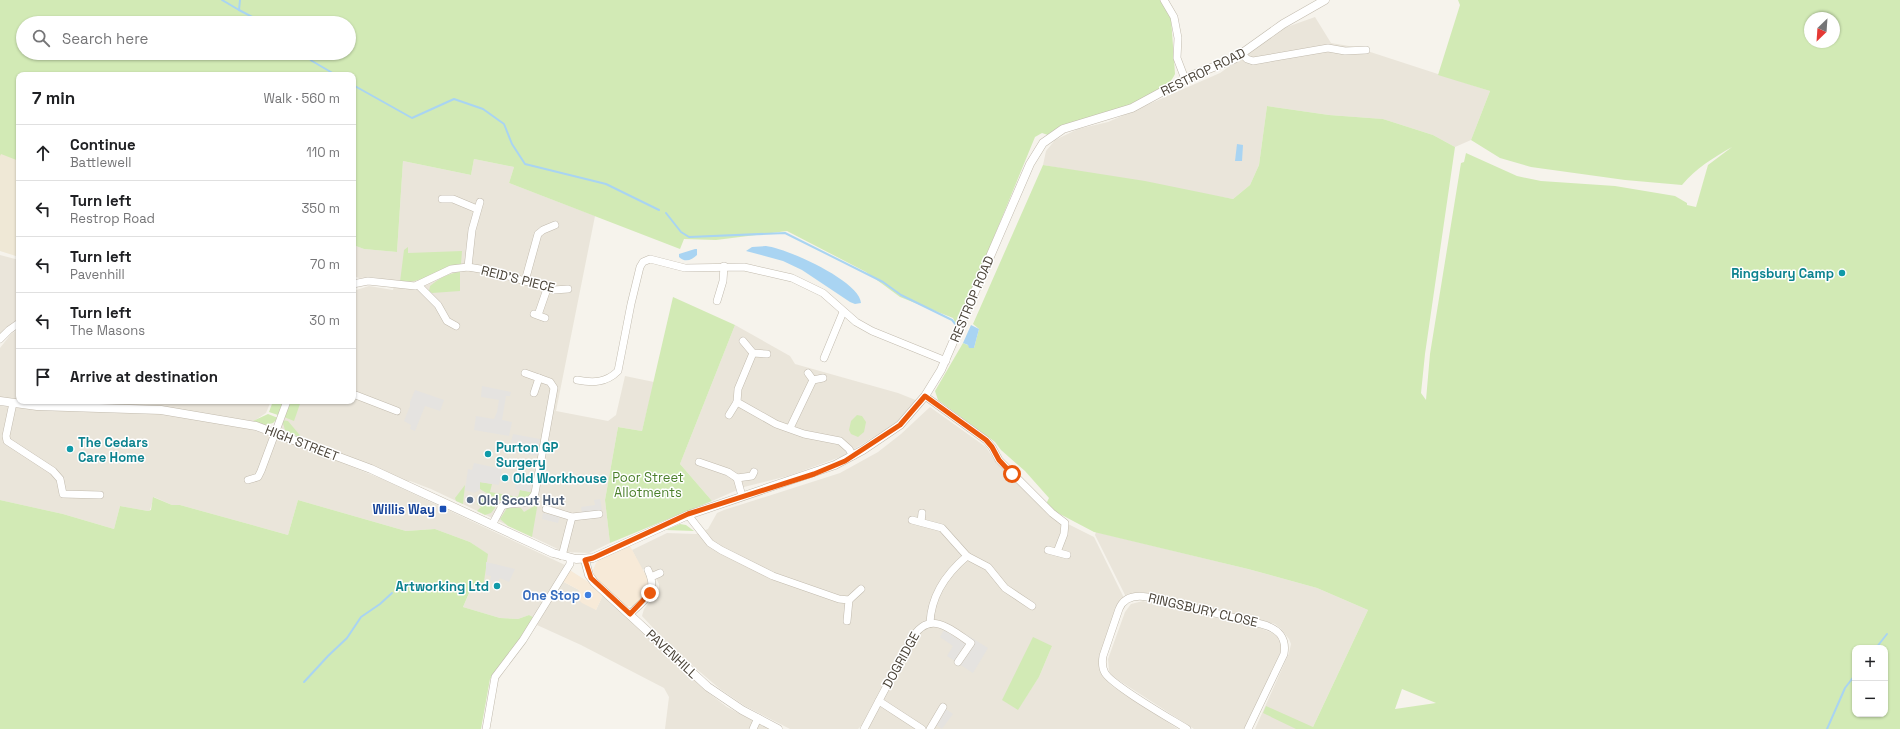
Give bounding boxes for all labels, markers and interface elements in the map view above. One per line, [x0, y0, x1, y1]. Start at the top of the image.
north arrow [1804, 12, 1840, 48]
search box [16, 16, 356, 60]
icon: search [30, 27, 52, 49]
text: Search here [62, 29, 148, 48]
street label: RESTROP ROAD [1158, 44, 1248, 100]
text: 7 min [32, 87, 75, 109]
text: Walk · 560 m [263, 90, 340, 107]
text: Continue [70, 135, 136, 154]
icon: ahead [32, 142, 54, 164]
text: 110 m [306, 144, 340, 161]
text: Battlewell [70, 154, 131, 171]
text: Turn left [70, 191, 132, 210]
icon: left [32, 198, 54, 220]
text: 350 m [302, 200, 340, 217]
text: Restrop Road [70, 210, 155, 227]
text: Turn left [70, 247, 132, 266]
street label: RESTROP ROAD [946, 253, 998, 345]
icon: left [32, 254, 54, 276]
text: 70 m [310, 256, 340, 273]
street label: REID'S PIECE [479, 262, 557, 296]
place label: Ringsbury Camp [1731, 265, 1834, 282]
text: Pavenhill [70, 266, 125, 283]
marker: Ringsbury Camp [1837, 268, 1847, 278]
text: Turn left [70, 303, 132, 322]
icon: left [32, 310, 54, 332]
text: 30 m [309, 312, 340, 329]
text: The Masons [70, 322, 145, 339]
icon: arrive [32, 366, 54, 388]
text: Arrive at destination [70, 367, 218, 386]
street label: HIGH STREET [263, 421, 342, 465]
place label: The Cedars Care Home [78, 434, 148, 466]
place label: Purton GP Surgery [496, 439, 559, 471]
marker: The Cedars Care Home [65, 444, 75, 454]
marker: Purton GP Surgery [483, 449, 493, 459]
route start [1003, 465, 1021, 483]
park label: Poor Street Allotments [612, 469, 684, 501]
place label: Old Workhouse [513, 470, 607, 487]
marker: Old Workhouse [500, 473, 510, 483]
place label: Old Scout Hut [478, 492, 565, 509]
marker: Old Scout Hut [465, 495, 475, 505]
place label: Willis Way [373, 501, 435, 518]
marker: Willis Way [438, 504, 448, 514]
place label: Artworking Ltd [396, 578, 489, 595]
marker: Artworking Ltd [492, 581, 502, 591]
route end [641, 584, 659, 602]
place label: One Stop [523, 587, 580, 604]
street label: RINGSBURY CLOSE [1146, 589, 1260, 631]
marker: One Stop [583, 590, 593, 600]
street label: PAVENHILL [643, 626, 701, 682]
street label: DOGRIDGE [879, 629, 923, 691]
map controls [1852, 645, 1888, 717]
button: + [1852, 645, 1888, 681]
button: − [1852, 681, 1888, 717]

